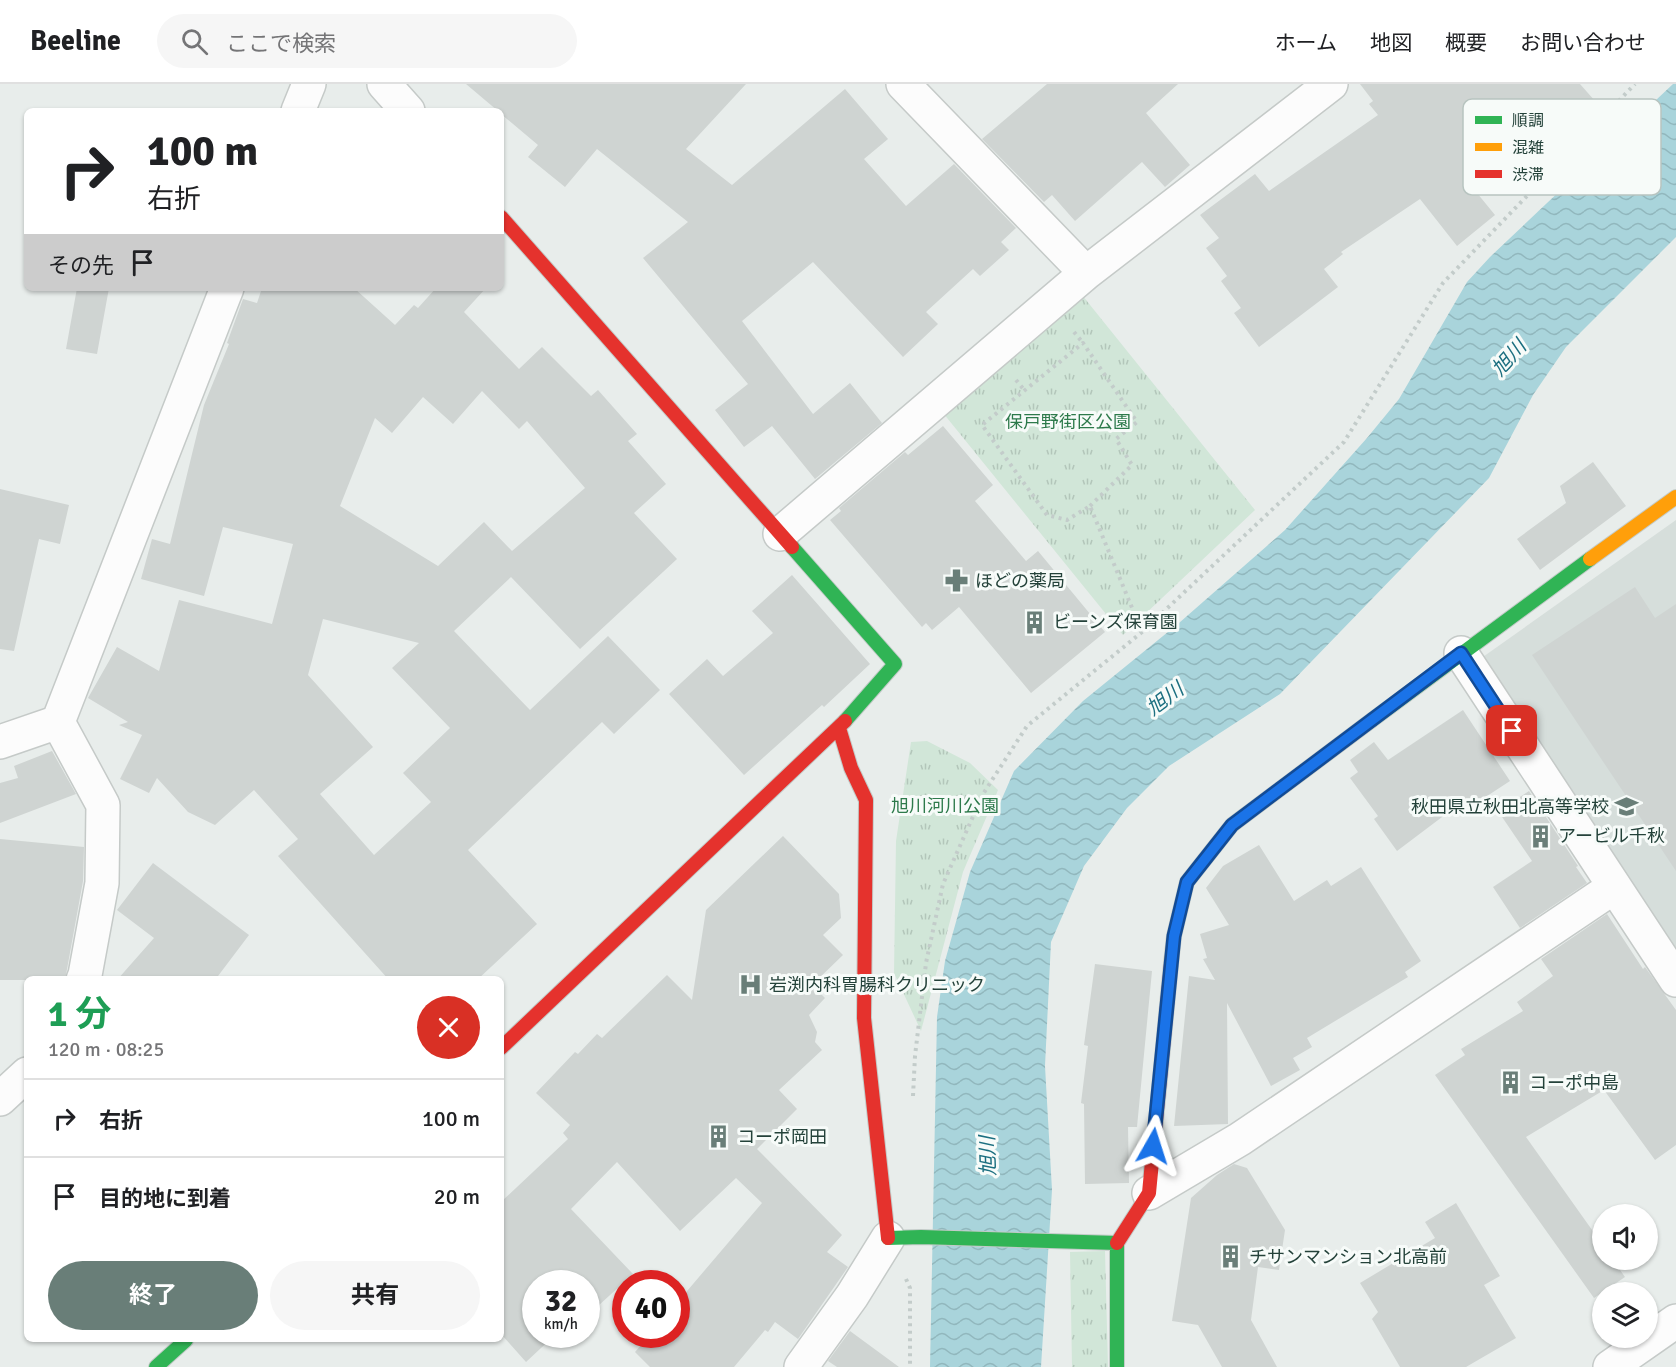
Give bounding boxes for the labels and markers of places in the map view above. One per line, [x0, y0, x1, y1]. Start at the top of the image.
pharmacy icon: ほどの薬局 [944, 568, 970, 594]
place label: ほどの薬局 [975, 570, 1065, 592]
building icon: ビーンズ保育園 [1022, 609, 1048, 635]
place label: ビーンズ保育園 [1053, 611, 1178, 633]
pin [1486, 705, 1537, 756]
school or university icon: 秋田県立秋田北高等学校 [1614, 794, 1640, 820]
place label: 秋田県立秋田北高等学校 [1411, 796, 1609, 818]
building icon: アービル千秋 [1527, 823, 1553, 849]
place label: アービル千秋 [1558, 825, 1665, 847]
hospital icon: 岩渕内科胃腸科クリニック [738, 972, 764, 998]
place label: 岩渕内科胃腸科クリニック [769, 974, 985, 996]
building icon: コーポ中島 [1498, 1070, 1524, 1096]
place label: コーポ中島 [1529, 1072, 1619, 1094]
building icon: コーポ岡田 [706, 1124, 732, 1150]
place label: コーポ岡田 [737, 1126, 827, 1148]
building icon: チサンマンション北高前 [1218, 1244, 1244, 1270]
place label: チサンマンション北高前 [1249, 1246, 1447, 1268]

